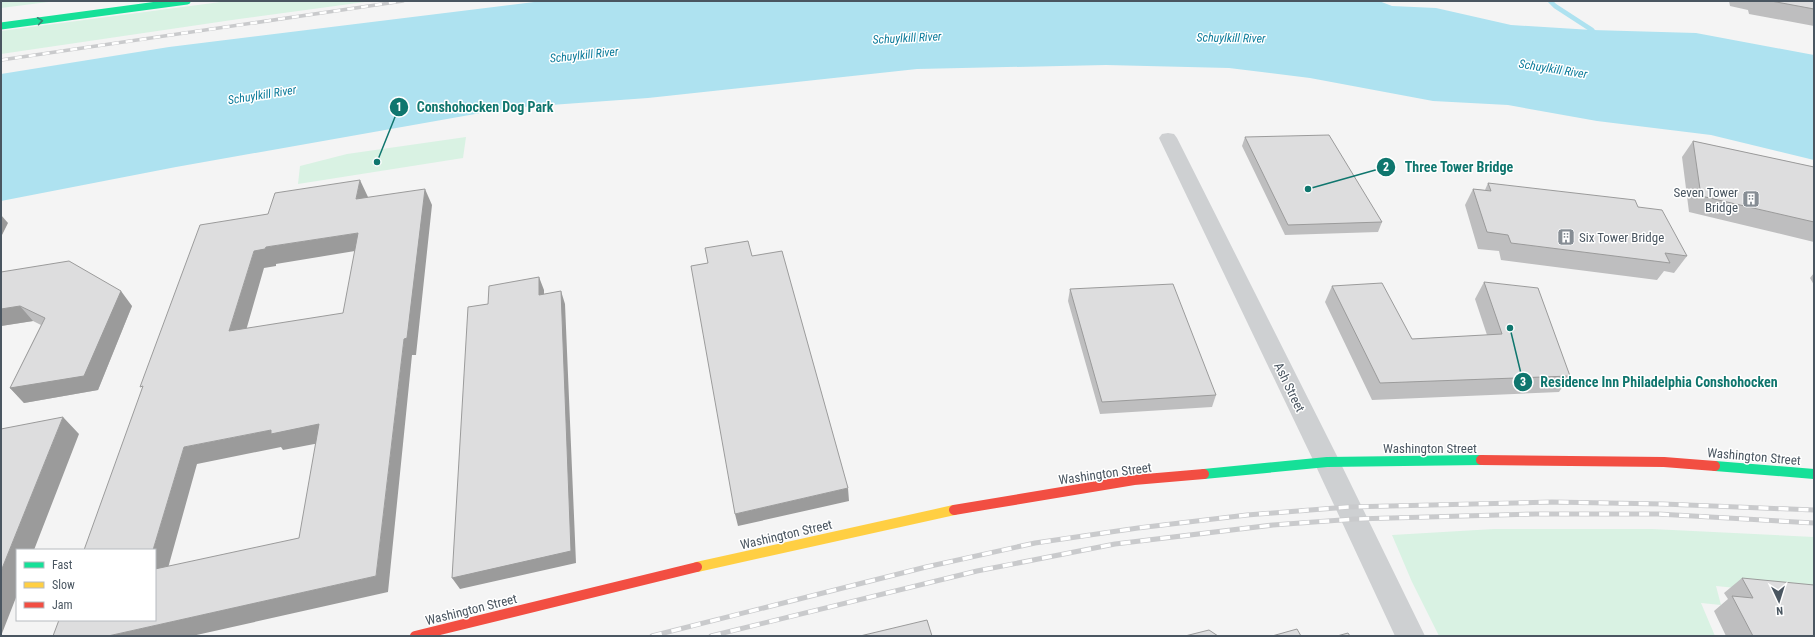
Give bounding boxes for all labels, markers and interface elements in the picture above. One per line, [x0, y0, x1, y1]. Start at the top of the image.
one-way arrow [37, 17, 43, 26]
water label: Schuylkill River [872, 29, 942, 47]
water label: Schuylkill River [1196, 30, 1266, 46]
water label: Schuylkill River [549, 44, 619, 66]
water label: Schuylkill River [1518, 57, 1589, 81]
water label: Schuylkill River [227, 83, 298, 107]
callout: Conshohocken Dog Park [389, 94, 561, 120]
text: Conshohocken Dog Park [417, 99, 554, 115]
text: 1 [396, 100, 402, 114]
callout: Three Tower Bridge [1376, 154, 1521, 180]
text: Three Tower Bridge [1405, 159, 1514, 175]
text: 2 [1383, 160, 1389, 174]
place label: Seven Tower Bridge [1673, 185, 1738, 215]
building icon: Seven Tower Bridge [1741, 189, 1761, 209]
building icon: Six Tower Bridge [1556, 227, 1576, 247]
place label: Six Tower Bridge [1579, 230, 1664, 245]
street label: Ash Street [1271, 360, 1308, 415]
callout: Residence Inn Philadelphia Conshohocken [1513, 369, 1786, 395]
text: Residence Inn Philadelphia Conshohocken [1540, 374, 1778, 390]
text: 3 [1520, 375, 1526, 389]
street label: Washington Street [1383, 441, 1477, 456]
street label: Washington Street [1707, 445, 1801, 468]
street label: Washington Street [1058, 460, 1153, 487]
street label: Washington Street [739, 517, 834, 552]
legend [16, 549, 156, 621]
text: Fast [52, 558, 73, 572]
text: Slow [52, 578, 75, 592]
north arrow [1759, 581, 1799, 621]
street label: Washington Street [424, 591, 519, 628]
text: Jam [52, 598, 73, 612]
text: N [1776, 604, 1783, 617]

